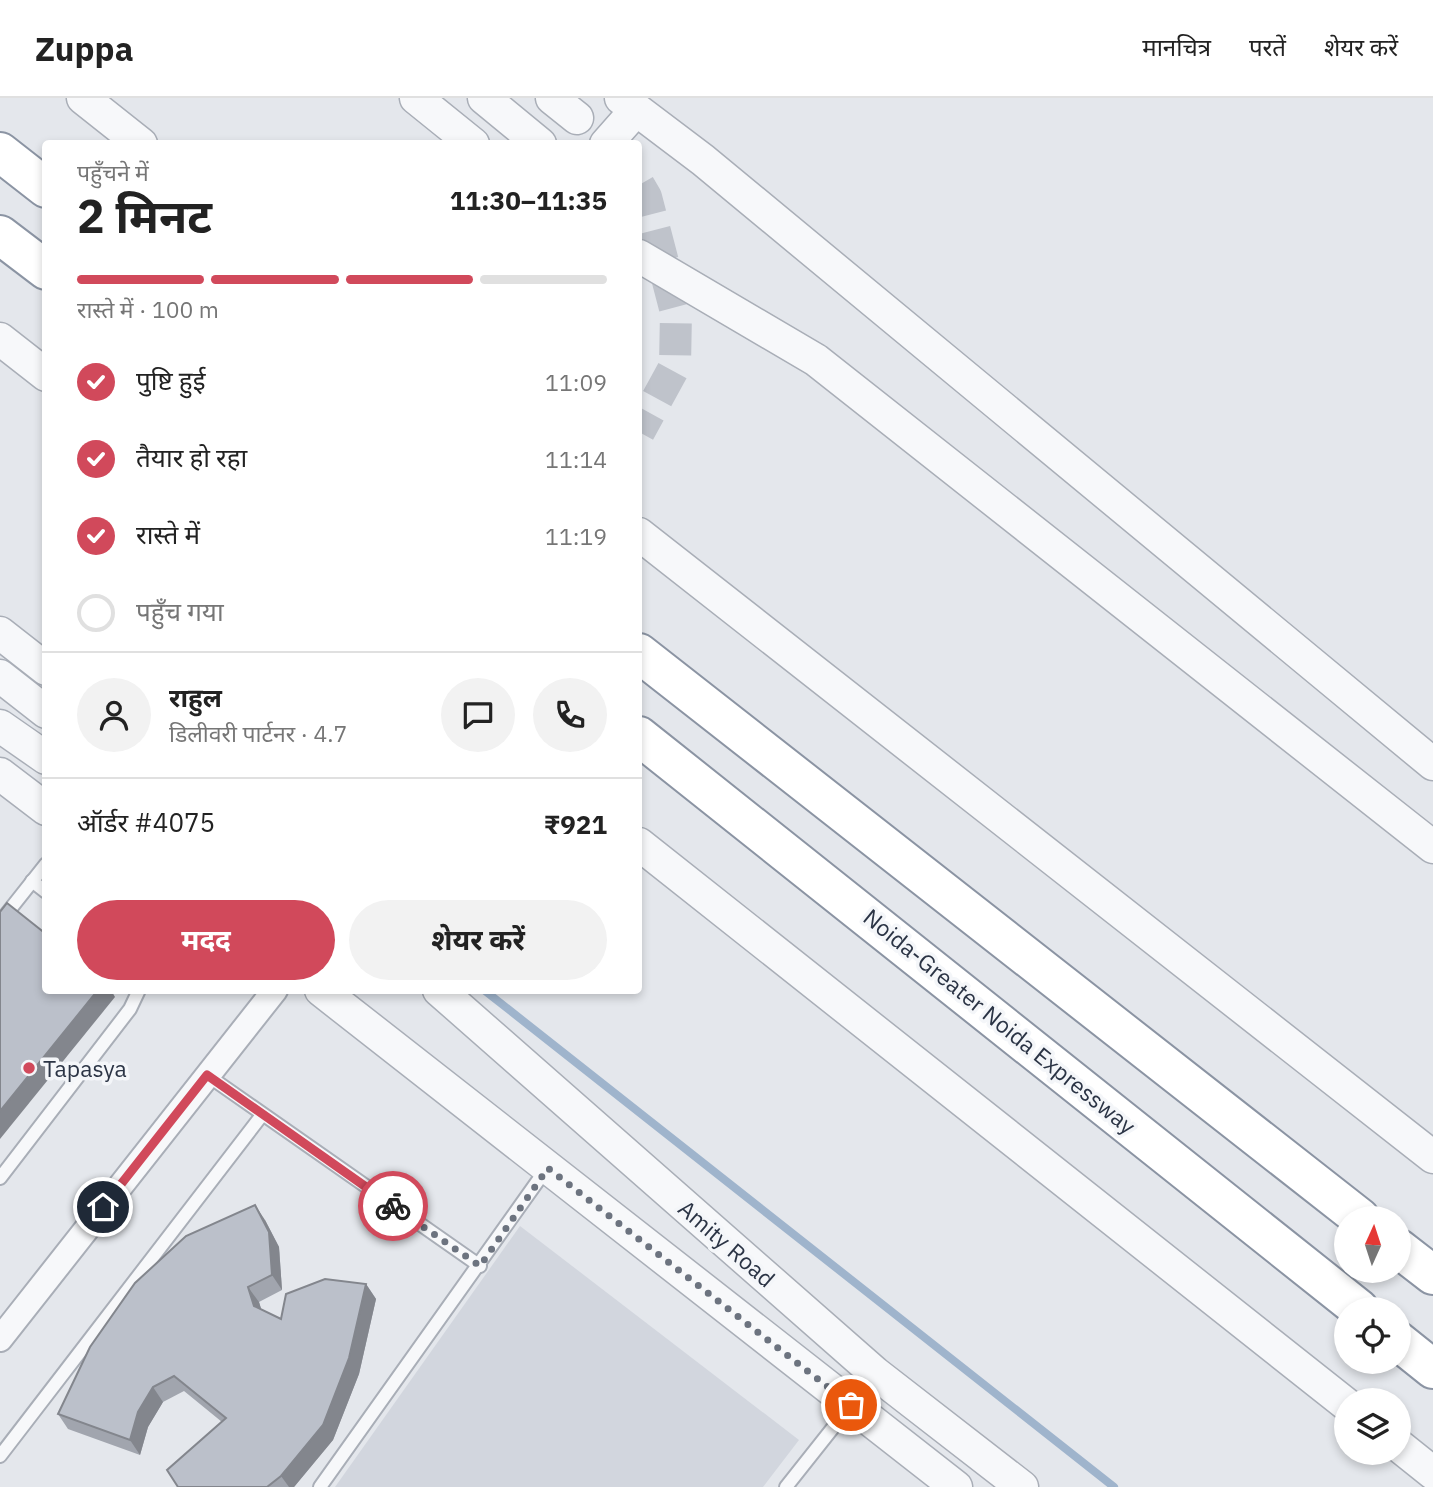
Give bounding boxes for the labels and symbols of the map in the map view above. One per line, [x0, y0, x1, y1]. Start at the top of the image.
street label: Noida-Greater Noida Expressway [858, 902, 1143, 1141]
place label: Tapasya [43, 1053, 127, 1083]
marker: Tapasya [21, 1060, 37, 1076]
courier [358, 1171, 428, 1241]
pin [73, 1177, 133, 1237]
street label: Amity Road [672, 1193, 782, 1293]
north arrow [1334, 1206, 1410, 1283]
pin [821, 1375, 881, 1435]

